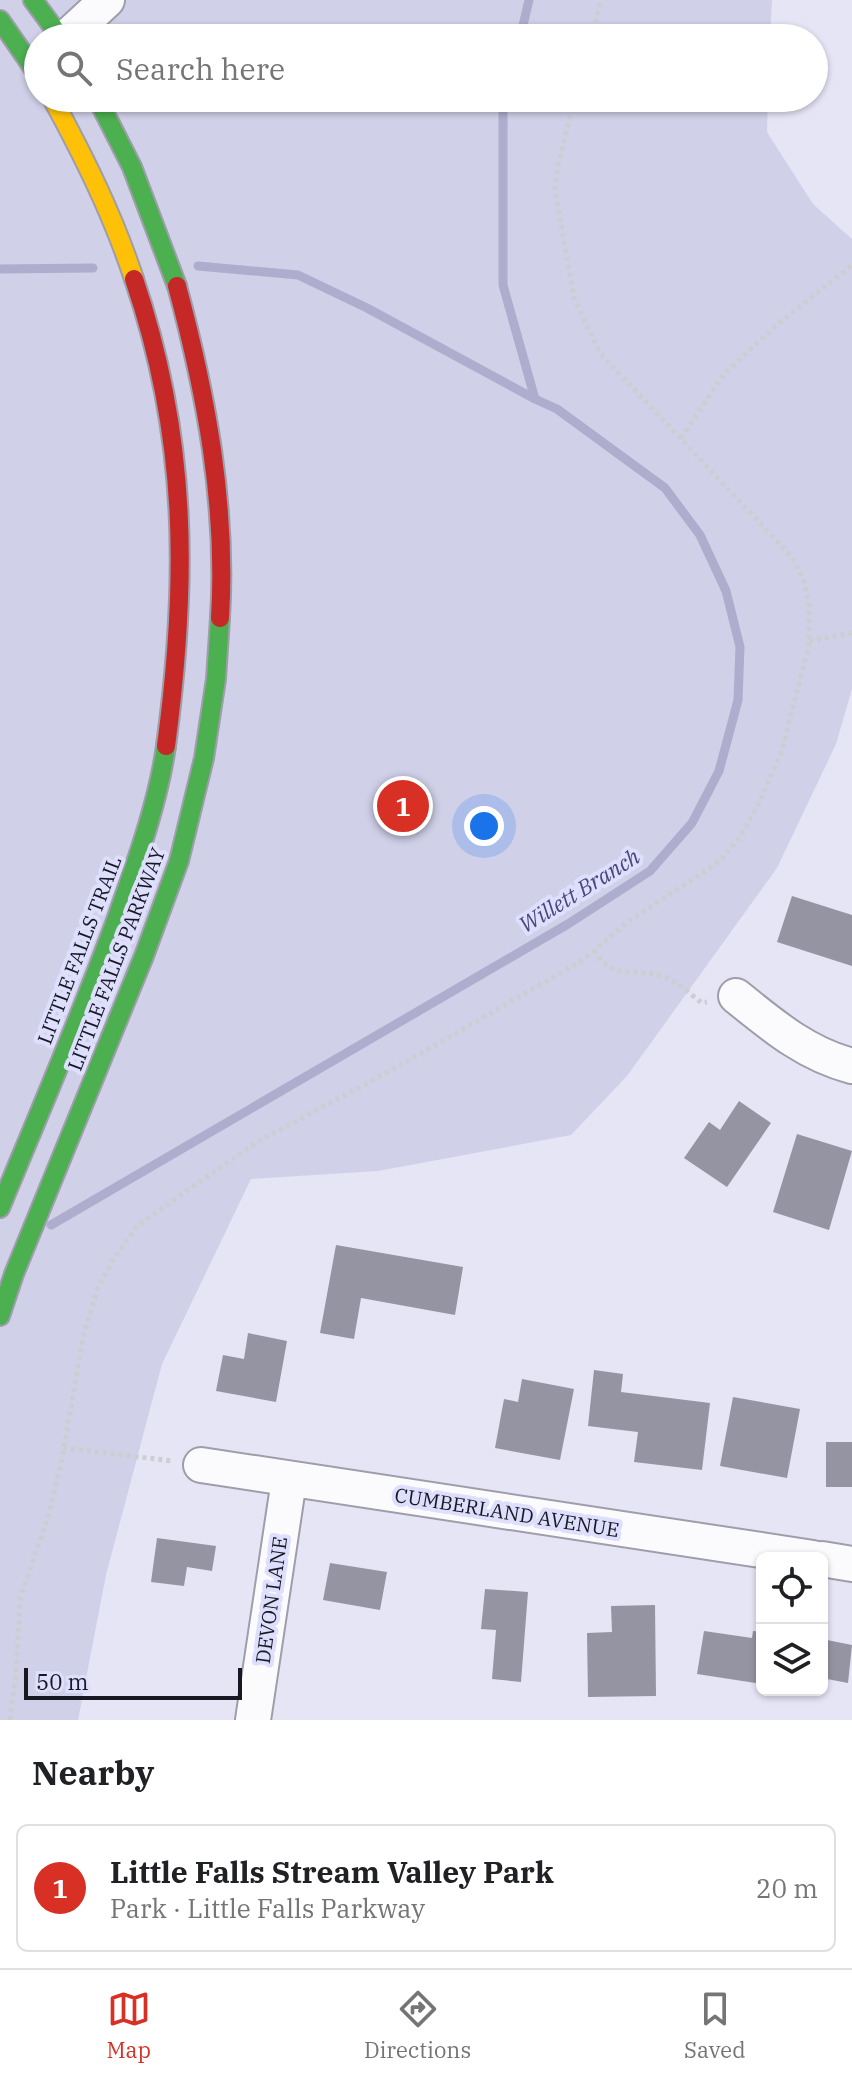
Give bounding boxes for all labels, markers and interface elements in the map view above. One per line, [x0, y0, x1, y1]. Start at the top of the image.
search box [24, 24, 828, 112]
icon: search [52, 46, 96, 90]
text: Search here [116, 49, 285, 88]
pin: 1 [377, 776, 429, 836]
your location [464, 806, 504, 846]
water label: Willett Branch [513, 841, 645, 939]
street label: LITTLE FALLS PARKWAY [61, 843, 171, 1074]
street label: LITTLE FALLS TRAIL [31, 852, 127, 1048]
street label: CUMBERLAND AVENUE [393, 1481, 621, 1543]
street label: DEVON LANE [249, 1535, 293, 1665]
map controls [756, 1552, 828, 1696]
button: locate [756, 1552, 828, 1624]
button: layers [756, 1624, 828, 1696]
scale bar [24, 1664, 242, 1700]
text: 50 m [36, 1667, 88, 1696]
text: Nearby [32, 1750, 154, 1794]
text: Little Falls Stream Valley Park [110, 1852, 554, 1891]
text: 1 [52, 1871, 68, 1905]
text: 20 m [756, 1871, 818, 1905]
text: Park · Little Falls Parkway [110, 1891, 425, 1925]
tab: Map [106, 1987, 151, 2064]
tab: Directions [364, 1987, 471, 2064]
tab: Saved [684, 1987, 746, 2064]

